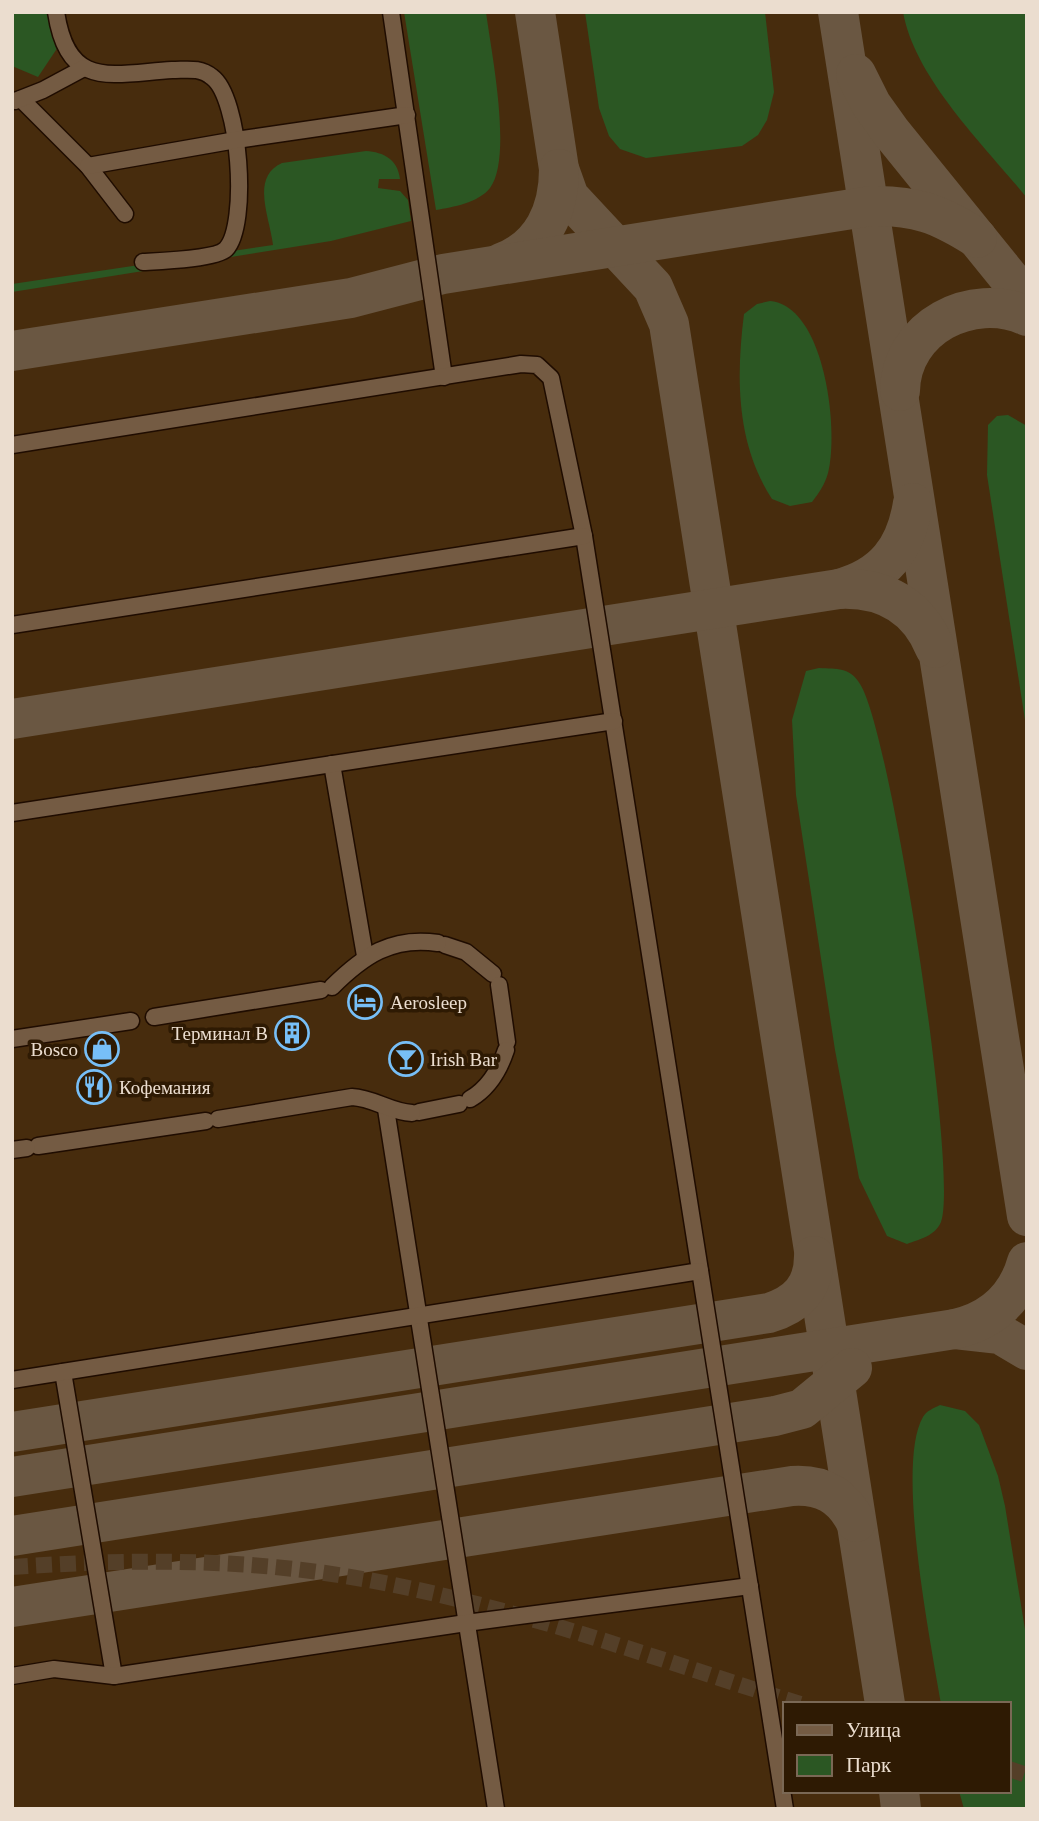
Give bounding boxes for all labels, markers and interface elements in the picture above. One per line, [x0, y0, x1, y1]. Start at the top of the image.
hotel icon: Aerosleep [346, 983, 384, 1021]
place label: Aerosleep [390, 992, 467, 1013]
building icon: Терминал B [273, 1014, 311, 1052]
place label: Терминал B [172, 1023, 268, 1044]
shop icon: Bosco [83, 1030, 121, 1068]
place label: Bosco [31, 1039, 78, 1060]
bar icon: Irish Bar [387, 1040, 425, 1078]
place label: Irish Bar [430, 1049, 498, 1070]
restaurant icon: Кофемания [75, 1068, 113, 1106]
place label: Кофемания [119, 1077, 211, 1098]
legend [783, 1702, 1011, 1793]
text: Улица [846, 1718, 901, 1742]
text: Парк [846, 1753, 892, 1777]

